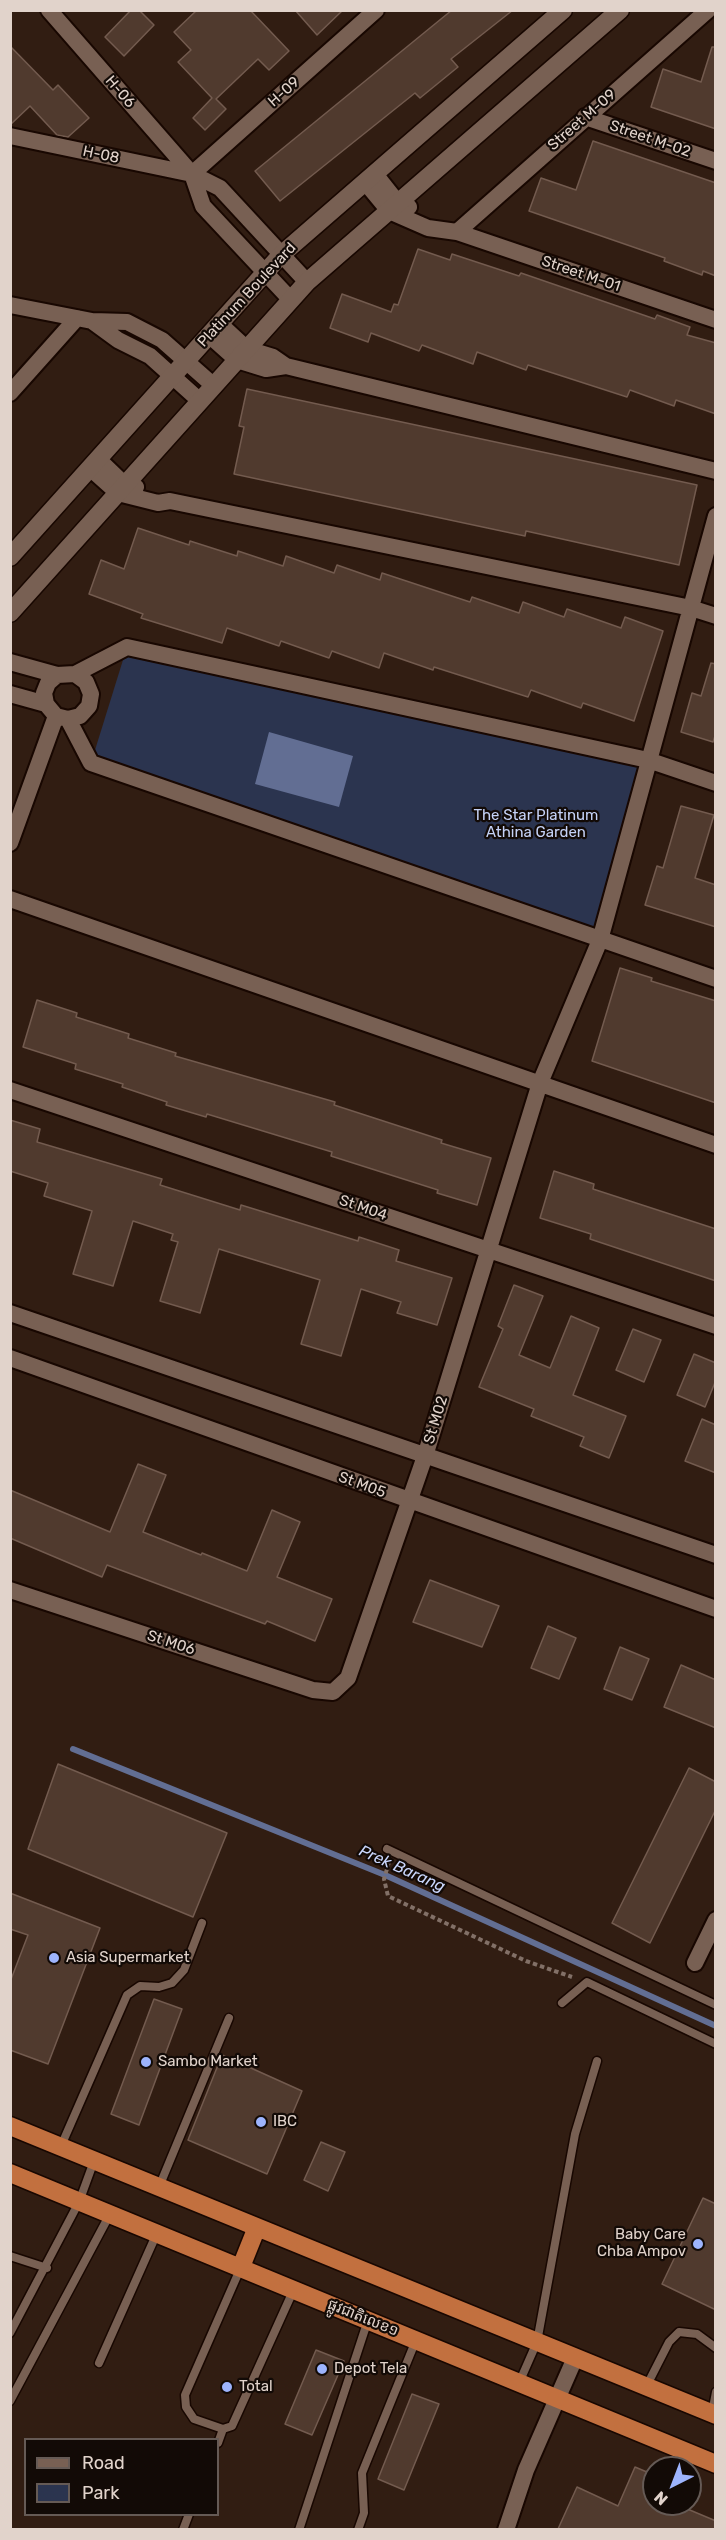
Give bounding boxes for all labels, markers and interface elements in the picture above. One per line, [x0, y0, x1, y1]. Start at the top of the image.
street label: H-06 [101, 72, 139, 112]
street label: H-09 [264, 73, 304, 111]
street label: Street M-09 [544, 85, 620, 155]
street label: Street M-02 [607, 117, 693, 161]
street label: H-08 [81, 142, 121, 168]
street label: Platinum Boulevard [194, 239, 300, 351]
street label: Street M-01 [539, 252, 623, 296]
park label: The Star Platinum Athina Garden [474, 807, 598, 842]
street label: St M04 [337, 1191, 389, 1225]
street label: St M02 [420, 1394, 452, 1446]
street label: St M05 [336, 1468, 388, 1502]
street label: St M06 [145, 1627, 197, 1659]
water label: Prek Barang [356, 1841, 448, 1897]
place label: Asia Supermarket [66, 1949, 190, 1967]
marker: Asia Supermarket [47, 1951, 61, 1965]
place label: Sambo Market [158, 2053, 258, 2071]
marker: Sambo Market [139, 2055, 153, 2069]
place label: IBC [273, 2113, 297, 2131]
marker: IBC [254, 2115, 268, 2129]
place label: Baby Care Chba Ampov [597, 2226, 686, 2261]
marker: Baby Care Chba Ampov [691, 2237, 705, 2251]
street label: ផ្លូវជាតិលេខ១ [325, 2296, 401, 2340]
place label: Depot Tela [334, 2360, 407, 2378]
marker: Depot Tela [315, 2362, 329, 2376]
place label: Total [239, 2378, 273, 2396]
marker: Total [220, 2380, 234, 2394]
legend [24, 2438, 219, 2516]
text: Road [82, 2452, 125, 2474]
north arrow [642, 2456, 702, 2516]
text: Park [82, 2482, 119, 2504]
text: N [650, 2487, 672, 2509]

